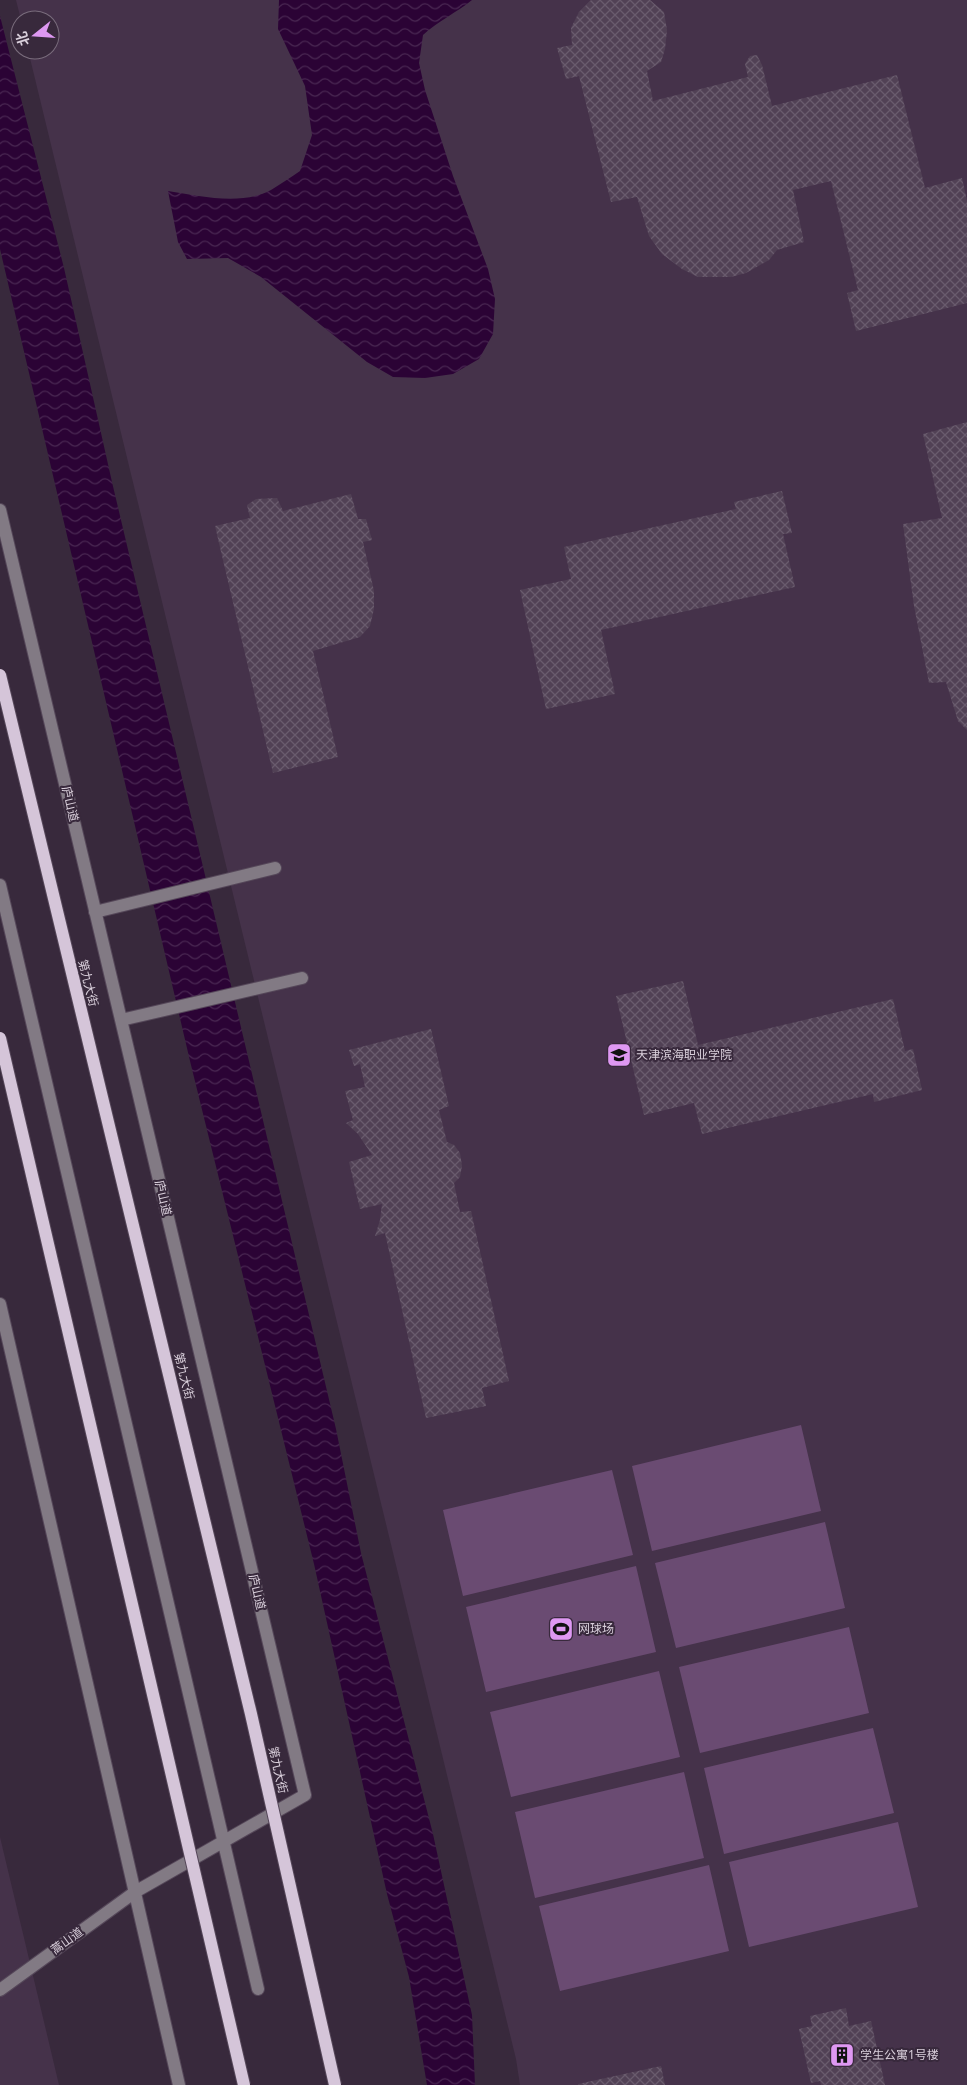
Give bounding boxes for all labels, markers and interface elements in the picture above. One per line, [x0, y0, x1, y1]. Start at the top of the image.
north arrow [10, 10, 60, 60]
text: 北 [11, 29, 33, 48]
street label: 庐山道 [58, 784, 83, 823]
street label: 第九大街 [74, 958, 103, 1008]
school or university icon: 天津滨海职业学院 [606, 1042, 632, 1068]
place label: 天津滨海职业学院 [636, 1046, 732, 1063]
street label: 庐山道 [151, 1178, 176, 1217]
street label: 第九大街 [170, 1351, 199, 1401]
street label: 庐山道 [245, 1572, 270, 1611]
sports icon: 网球场 [548, 1616, 574, 1642]
place label: 网球场 [578, 1620, 614, 1637]
street label: 第九大街 [265, 1745, 292, 1795]
street label: 蒿山道 [47, 1923, 86, 1958]
building icon: 学生公寓1号楼 [829, 2042, 855, 2068]
place label: 学生公寓1号楼 [860, 2046, 939, 2063]

